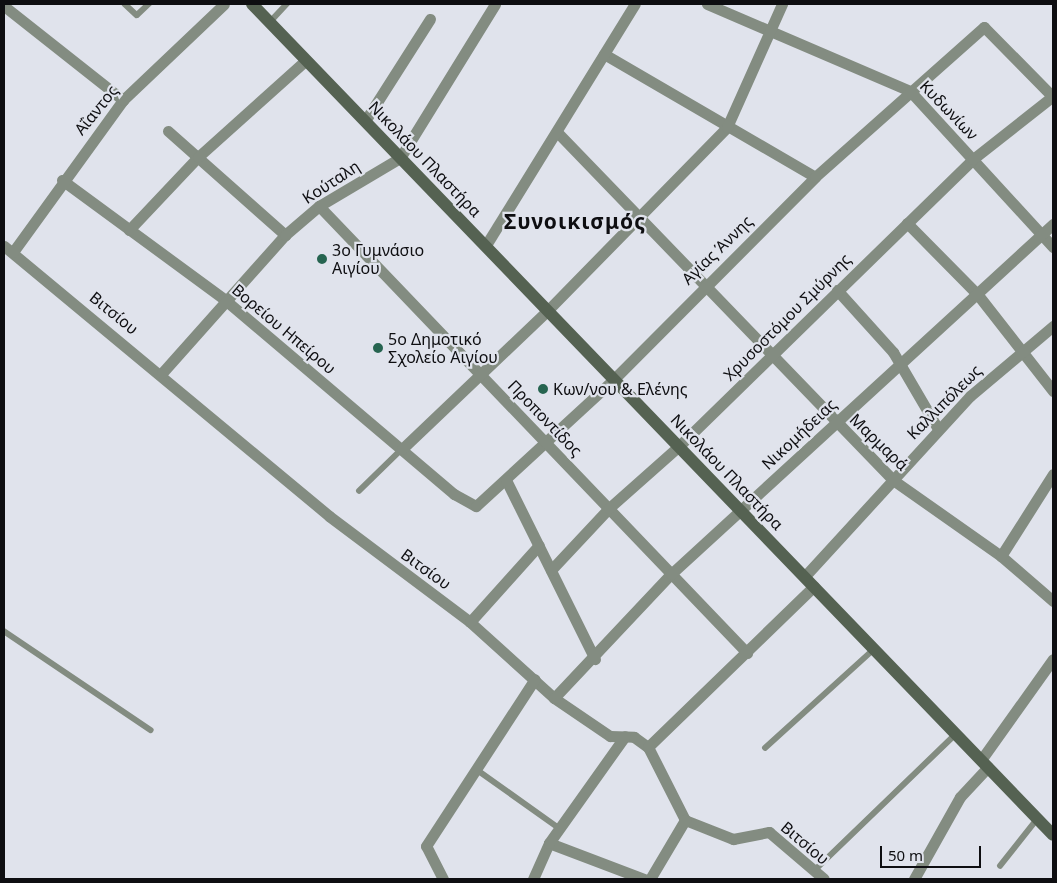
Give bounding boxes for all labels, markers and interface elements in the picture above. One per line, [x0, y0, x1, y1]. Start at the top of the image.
street label: Κυδωνίων [916, 76, 982, 144]
street label: Αΐαντος [70, 81, 122, 139]
street label: Νικολάου Πλαστήρα [365, 97, 485, 221]
street label: Κούταλη [299, 156, 363, 208]
district label: Συνοικισμός [503, 208, 647, 234]
street label: Αγίας Άννης [678, 212, 756, 288]
place label: 3ο Γυμνάσιο Αιγίου [332, 240, 424, 278]
street label: Χρυσοστόμου Σμύρνης [720, 250, 854, 384]
marker: 3ο Γυμνάσιο Αιγίου [316, 253, 328, 265]
street label: Βορείου Ηπείρου [228, 280, 340, 378]
street label: Βιτσίου [86, 288, 142, 338]
place label: 5ο Δημοτικό Σχολείο Αιγίου [388, 329, 498, 367]
marker: 5ο Δημοτικό Σχολείο Αιγίου [372, 342, 384, 354]
street label: Καλλιπόλεως [903, 361, 985, 443]
street label: Προποντίδος [504, 376, 586, 460]
place label: Κων/νου & Ελένης [553, 379, 687, 399]
marker: Κων/νου & Ελένης [537, 383, 549, 395]
street label: Νικομήδειας [758, 395, 840, 473]
street label: Νικολάου Πλαστήρα [667, 410, 787, 534]
street label: Μαρμαρά [846, 410, 912, 474]
street label: Βιτσίου [397, 544, 455, 594]
street label: Βιτσίου [777, 817, 833, 869]
scale bar [882, 836, 983, 868]
text: 50 m [888, 845, 923, 865]

